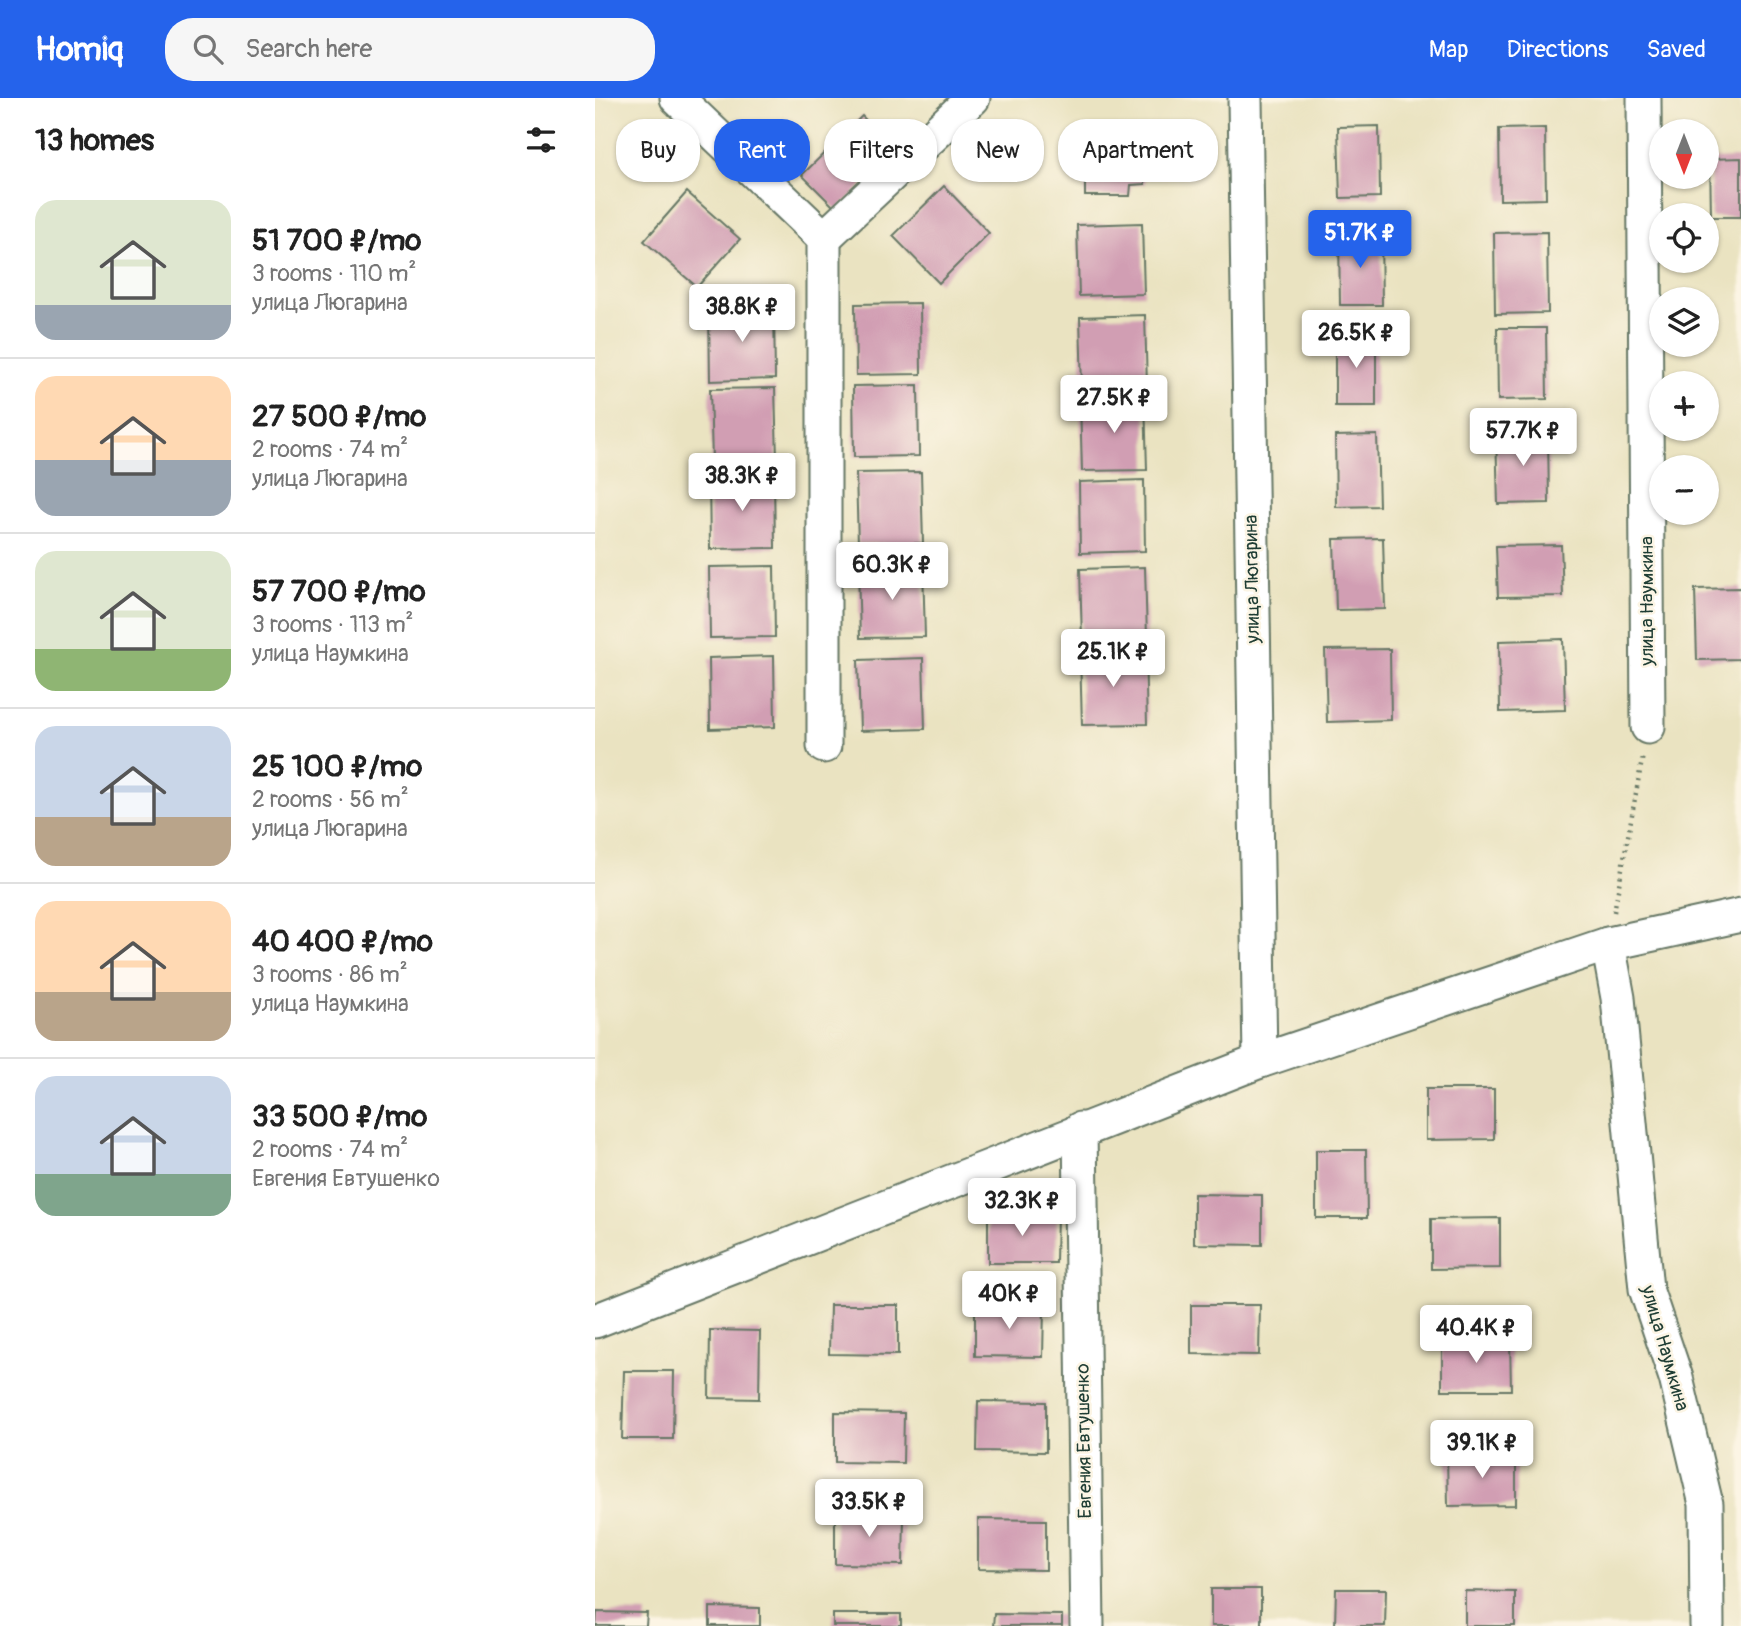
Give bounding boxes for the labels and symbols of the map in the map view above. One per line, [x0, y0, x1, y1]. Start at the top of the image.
north arrow [1649, 119, 1719, 189]
pin: 51.7K ₽ [1295, 211, 1425, 270]
pin: 38.8K ₽ [677, 285, 807, 344]
pin: 26.5K ₽ [1291, 310, 1421, 370]
pin: 27.5K ₽ [1049, 376, 1179, 435]
pin: 57.7K ₽ [1458, 408, 1588, 468]
pin: 38.3K ₽ [677, 454, 807, 513]
street label: улица Люгарина [1239, 514, 1265, 645]
street label: улица Наумкина [1635, 536, 1659, 667]
pin: 60.3K ₽ [827, 542, 957, 602]
pin: 25.1K ₽ [1048, 630, 1178, 689]
pin: 32.3K ₽ [957, 1178, 1087, 1238]
pin: 40K ₽ [960, 1272, 1058, 1331]
street label: улица Наумкина [1635, 1281, 1694, 1414]
pin: 40.4K ₽ [1411, 1306, 1541, 1365]
street label: Евгения Евтушенко [1071, 1363, 1097, 1519]
pin: 39.1K ₽ [1417, 1420, 1547, 1480]
pin: 33.5K ₽ [804, 1480, 934, 1539]

